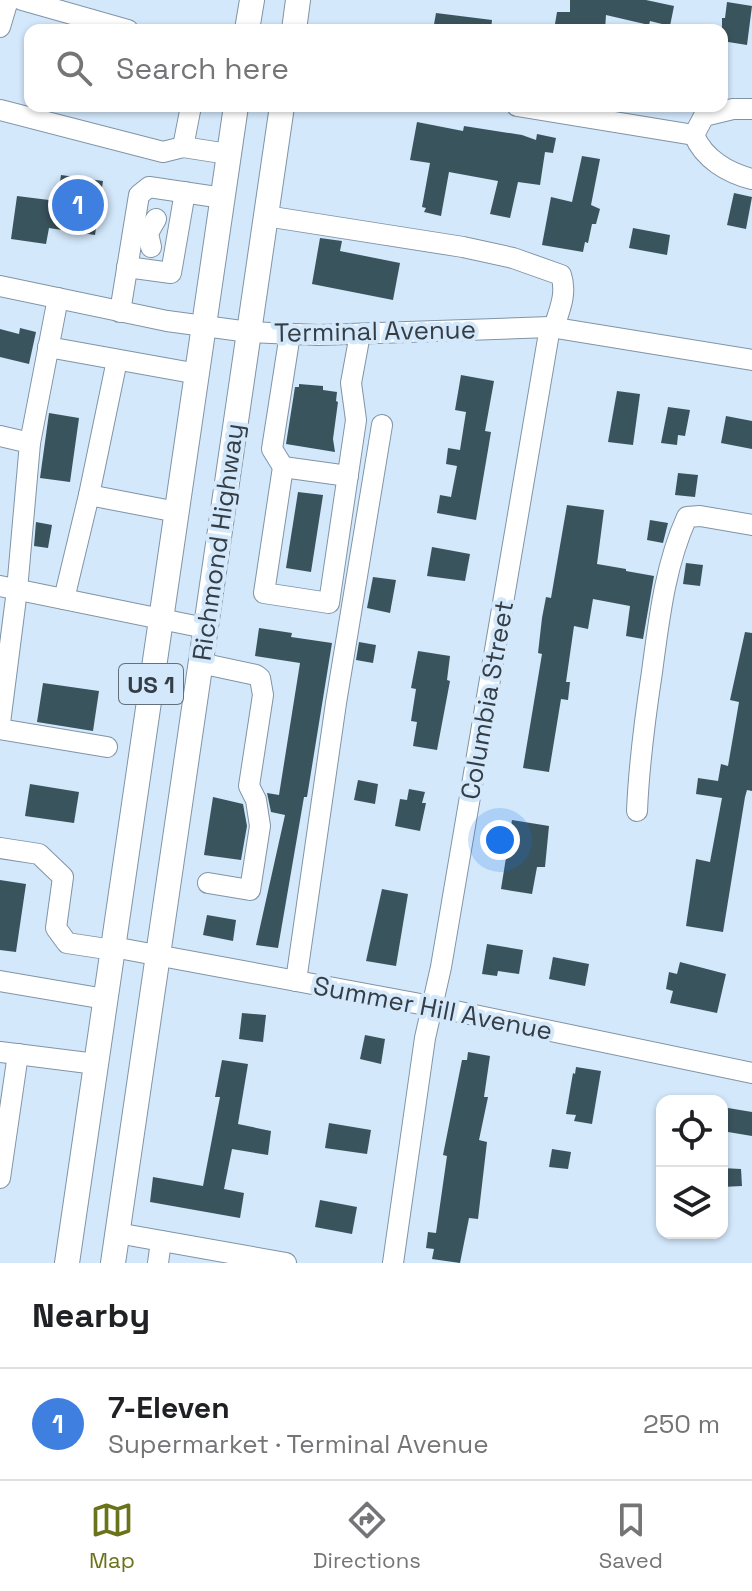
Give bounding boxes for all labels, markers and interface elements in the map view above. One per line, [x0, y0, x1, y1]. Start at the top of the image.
search box [24, 24, 728, 112]
icon: search [52, 46, 96, 90]
text: Search here [116, 49, 289, 88]
pin: 1 [52, 175, 104, 235]
street label: Terminal Avenue [274, 312, 476, 350]
street label: Richmond Highway [185, 421, 251, 663]
street label: Columbia Street [453, 598, 521, 802]
road number: US 1 [119, 664, 183, 704]
your location [480, 820, 520, 860]
street label: Summer Hill Avenue [311, 968, 555, 1048]
map controls [656, 1095, 728, 1239]
button: locate [656, 1095, 728, 1167]
button: layers [656, 1167, 728, 1239]
text: Nearby [32, 1294, 150, 1337]
text: 7-Eleven [108, 1388, 230, 1427]
text: 1 [52, 1407, 64, 1441]
text: 250 m [643, 1407, 720, 1441]
text: Supermarket · Terminal Avenue [108, 1427, 489, 1461]
tab: Map [89, 1498, 135, 1574]
tab: Directions [313, 1498, 421, 1574]
tab: Saved [599, 1498, 663, 1574]

